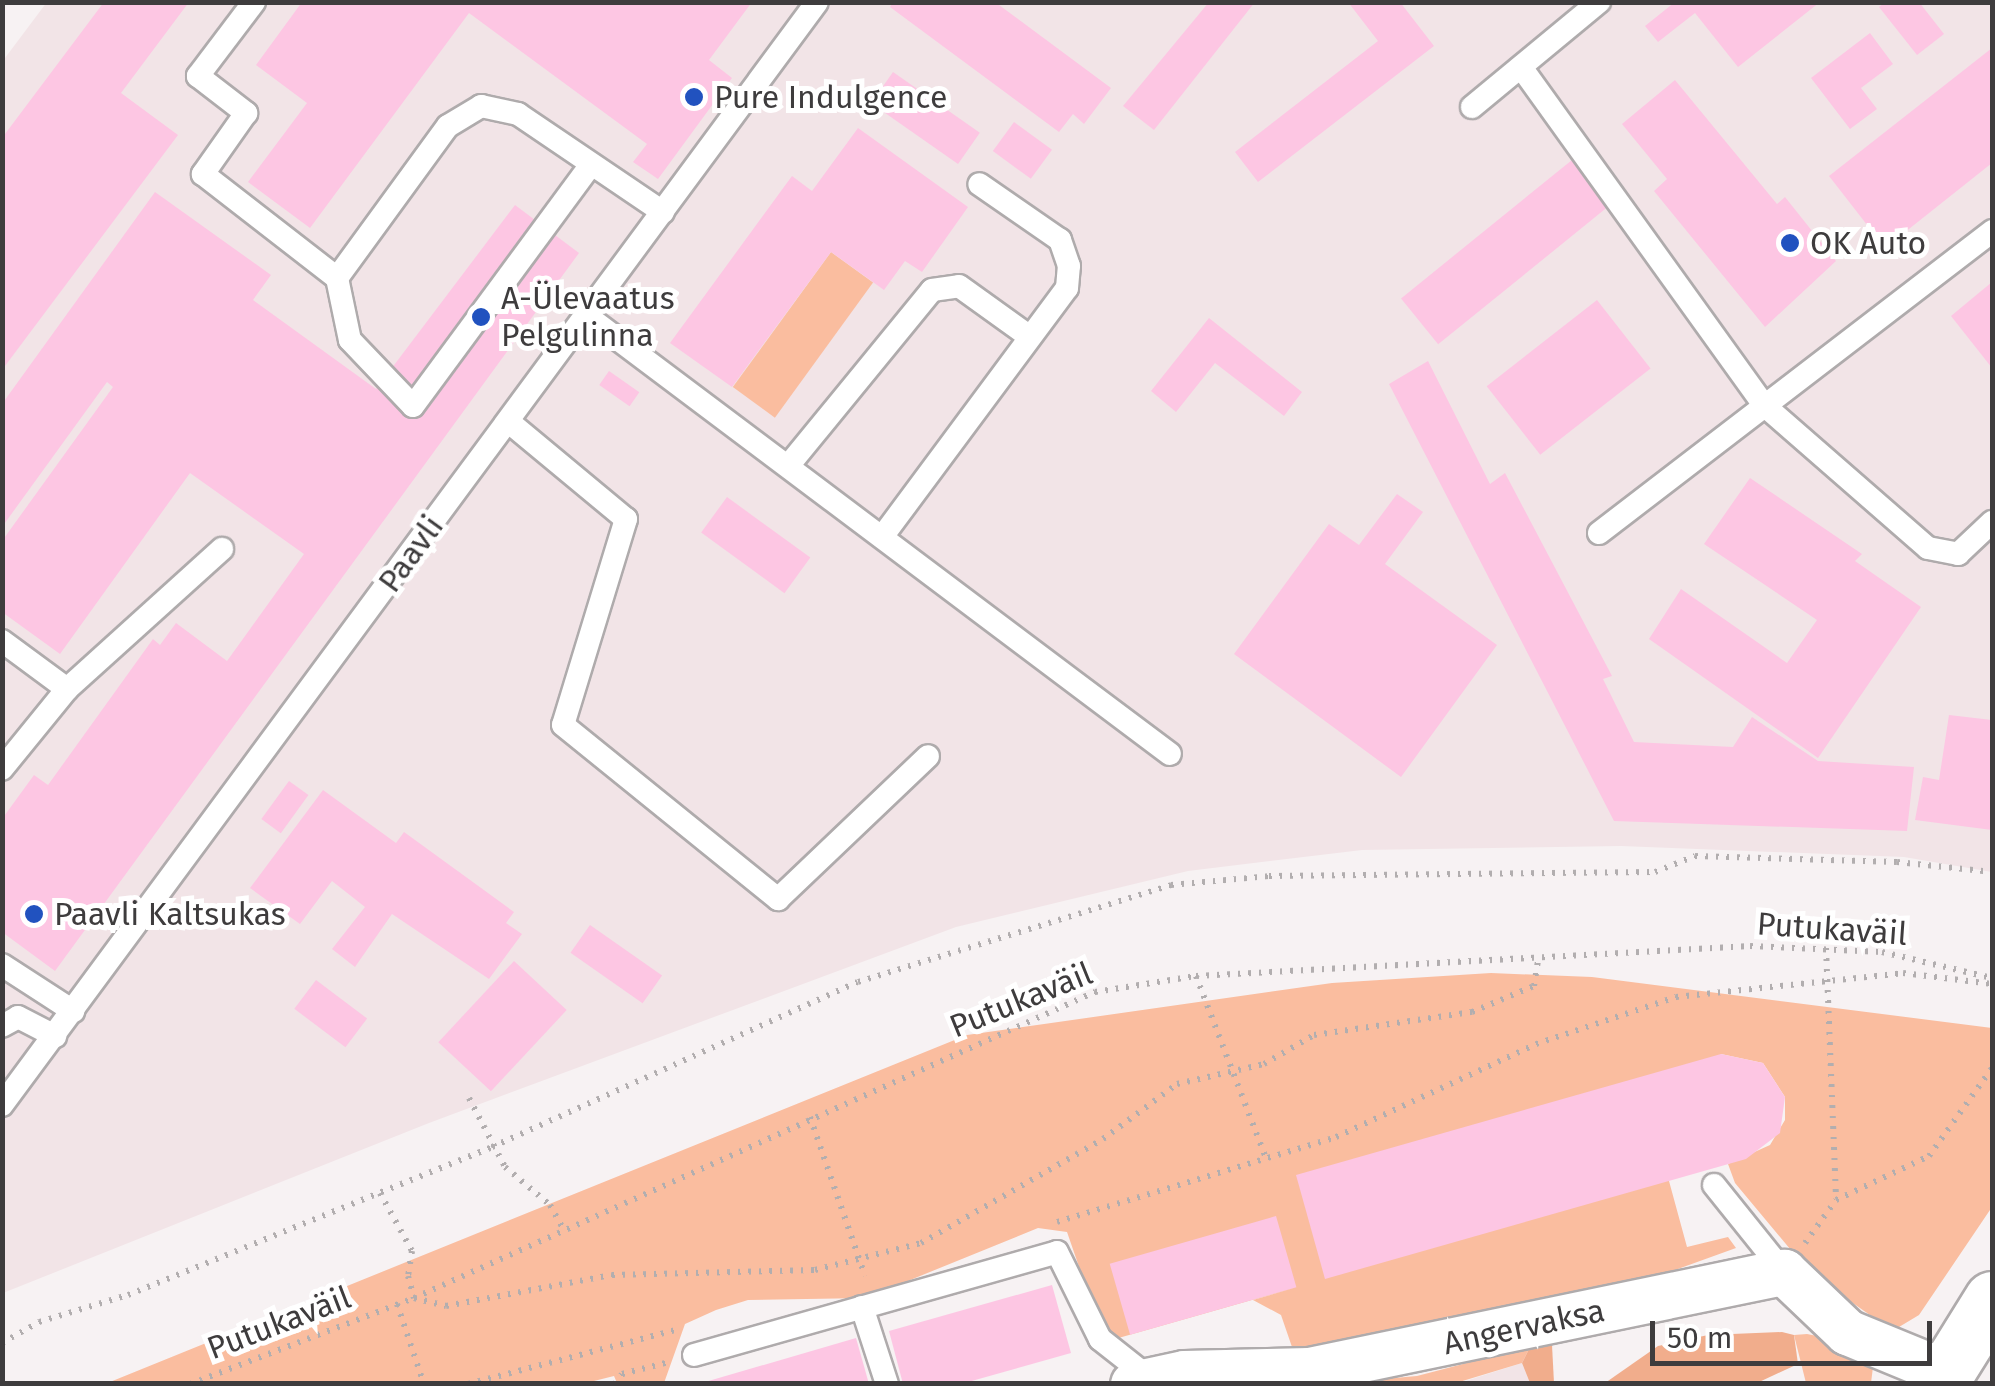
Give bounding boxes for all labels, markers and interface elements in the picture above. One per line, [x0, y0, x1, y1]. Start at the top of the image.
place label: Pure Indulgence [714, 78, 947, 116]
marker: Pure Indulgence [683, 86, 705, 108]
place label: OK Auto [1810, 224, 1926, 262]
marker: OK Auto [1779, 232, 1801, 254]
place label: A-Ülevaatus Pelgulinna [501, 280, 675, 355]
marker: A-Ülevaatus Pelgulinna [470, 306, 492, 328]
street label: Paavli [370, 508, 452, 600]
place label: Paavli Kaltsukas [54, 895, 286, 933]
marker: Paavli Kaltsukas [23, 903, 45, 925]
street label: Putukaväil [1756, 905, 1908, 953]
street label: Putukaväil [944, 954, 1098, 1046]
street label: Putukaväil [202, 1278, 356, 1368]
street label: Angervaksa [1440, 1291, 1608, 1363]
scale bar [1655, 1301, 1938, 1363]
text: 50 m [1667, 1320, 1732, 1356]

